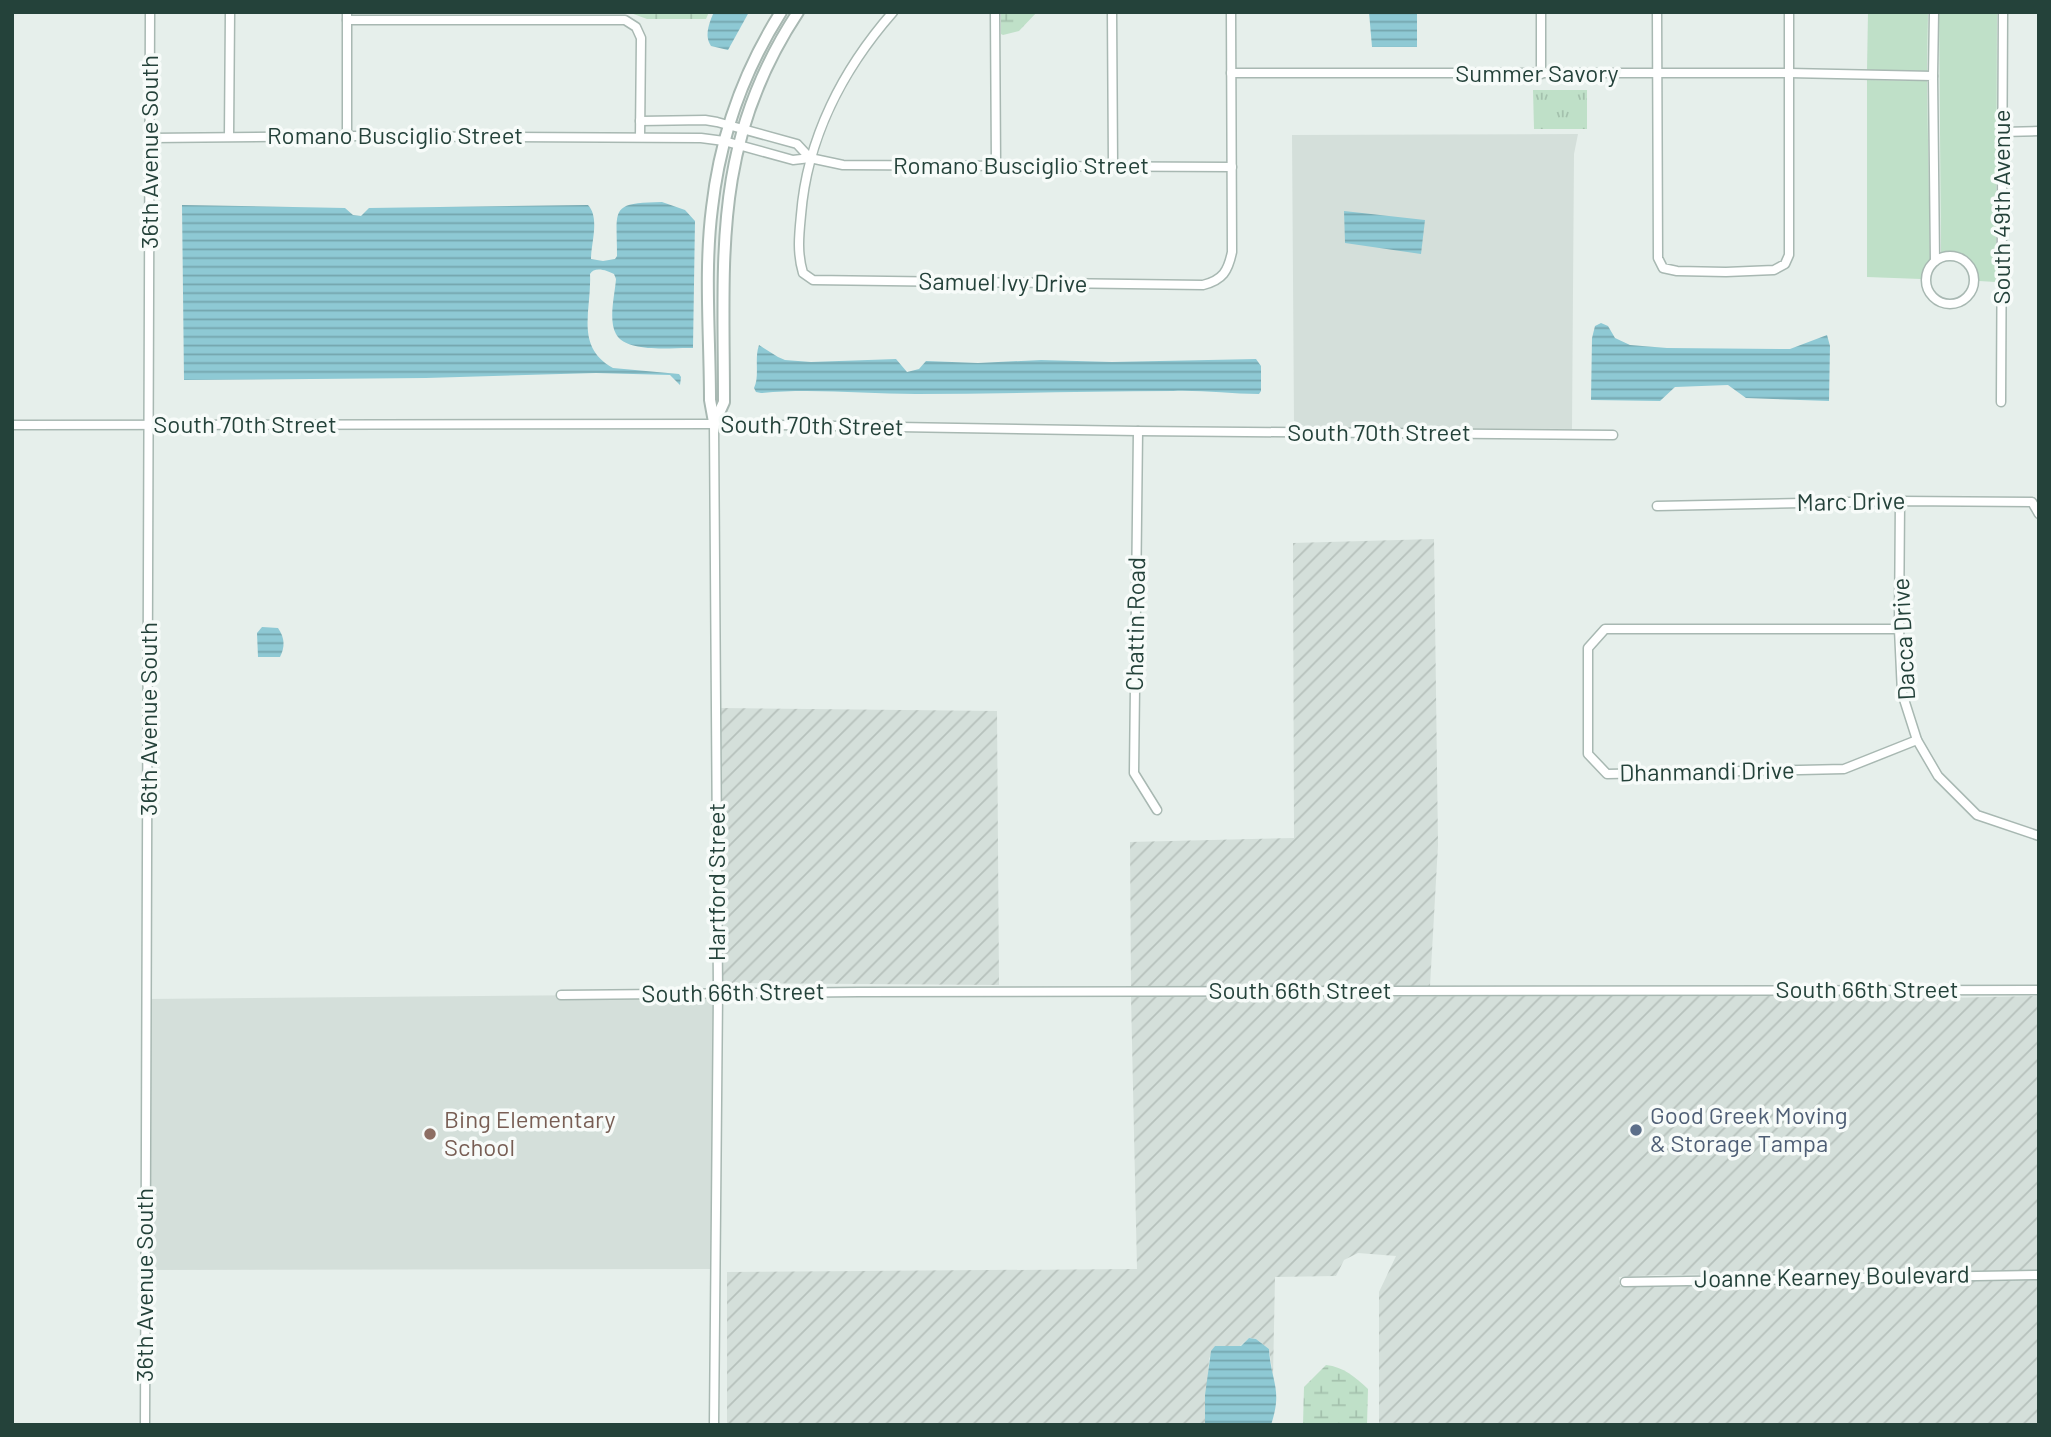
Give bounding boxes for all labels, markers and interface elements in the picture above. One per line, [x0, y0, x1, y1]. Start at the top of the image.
street label: 36th Avenue South [134, 55, 163, 249]
street label: Summer Savory [1455, 58, 1619, 87]
street label: South 49th Avenue [1986, 110, 2015, 304]
street label: Romano Busciglio Street [267, 120, 523, 149]
street label: Romano Busciglio Street [893, 150, 1149, 179]
street label: Samuel Ivy Drive [918, 266, 1088, 297]
street label: South 70th Street [720, 408, 904, 441]
street label: South 70th Street [153, 409, 337, 438]
street label: South 70th Street [1287, 417, 1471, 446]
street label: Marc Drive [1796, 485, 1906, 516]
street label: Chattin Road [1119, 557, 1150, 691]
street label: Dacca Drive [1885, 577, 1920, 701]
street label: 36th Avenue South [133, 622, 162, 816]
street label: Dhanmandi Drive [1619, 754, 1795, 787]
street label: Hartford Street [701, 803, 730, 961]
street label: South 66th Street [1775, 974, 1959, 1003]
street label: South 66th Street [641, 975, 825, 1008]
street label: South 66th Street [1208, 975, 1392, 1004]
place label: Good Greek Moving & Storage Tampa [1650, 1100, 1848, 1157]
place label: Bing Elementary School [444, 1104, 615, 1161]
marker: Good Greek Moving & Storage Tampa [1628, 1122, 1644, 1138]
marker: Bing Elementary School [422, 1126, 438, 1142]
street label: 36th Avenue South [129, 1188, 158, 1382]
street label: Joanne Kearney Boulevard [1694, 1259, 1970, 1292]

